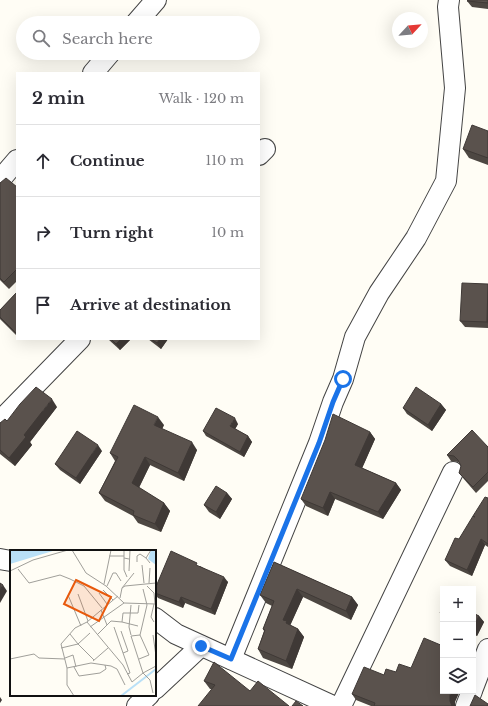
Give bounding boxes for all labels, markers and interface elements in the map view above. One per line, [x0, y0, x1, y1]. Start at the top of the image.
north arrow [392, 12, 428, 48]
search box [16, 16, 260, 60]
icon: search [30, 27, 52, 49]
text: Search here [62, 29, 153, 48]
text: 2 min [32, 88, 85, 109]
text: Walk · 120 m [159, 90, 244, 107]
icon: ahead [32, 150, 54, 172]
text: Continue [70, 151, 145, 170]
text: 110 m [205, 152, 244, 169]
icon: right [32, 222, 54, 244]
text: Turn right [70, 223, 153, 242]
text: 10 m [211, 224, 244, 241]
icon: arrive [32, 294, 54, 316]
text: Arrive at destination [70, 295, 231, 314]
route start [334, 370, 352, 388]
inset map [10, 550, 156, 696]
map controls [440, 586, 476, 694]
button: + [440, 586, 476, 622]
button: − [440, 622, 476, 658]
route end [192, 637, 210, 655]
button: layers [440, 658, 476, 694]

